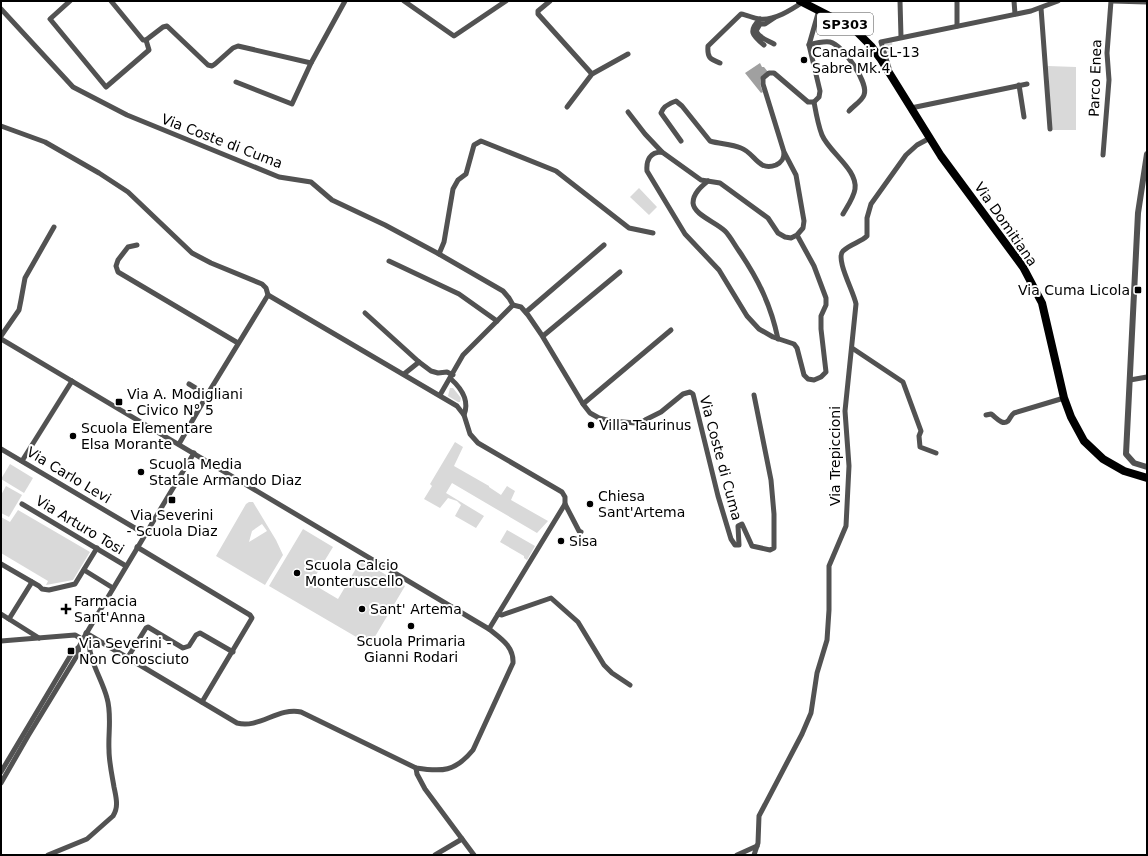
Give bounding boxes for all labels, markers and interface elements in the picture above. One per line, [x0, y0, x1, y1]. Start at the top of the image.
road number: SP303 [817, 13, 873, 35]
street label: Parco Enea [1086, 39, 1104, 117]
place label: Canadair CL-13 Sabre Mk.4 [812, 44, 920, 76]
marker: Canadair CL-13 Sabre Mk.4 [799, 55, 809, 65]
street label: Via Coste di Cuma [159, 111, 285, 171]
street label: Via Domitiana [971, 179, 1041, 269]
place label: Via Cuma Licola [1018, 282, 1130, 298]
marker: Via Cuma Licola [1133, 285, 1143, 295]
place label: Via A. Modigliani - Civico N° 5 [127, 386, 243, 418]
street label: Via Coste di Cuma [697, 394, 745, 522]
marker: Via A. Modigliani - Civico N° 5 [114, 397, 124, 407]
street label: Via Trepiccioni [827, 406, 843, 506]
place label: Villa Taurinus [599, 417, 691, 433]
place label: Scuola Elementare Elsa Morante [81, 420, 213, 452]
marker: Villa Taurinus [586, 420, 596, 430]
marker: Scuola Elementare Elsa Morante [68, 431, 78, 441]
street label: Via Carlo Levi [24, 444, 114, 506]
place label: Scuola Media Statale Armando Diaz [149, 456, 302, 488]
marker: Scuola Media Statale Armando Diaz [136, 467, 146, 477]
place label: Chiesa Sant'Artema [598, 488, 685, 520]
street label: Via Arturo Tosi [33, 492, 127, 558]
marker: Via Severini - Scuola Diaz [167, 495, 177, 505]
marker: Chiesa Sant'Artema [585, 499, 595, 509]
place label: Via Severini - Scuola Diaz [126, 507, 218, 539]
place label: Sisa [569, 533, 598, 549]
marker: Sisa [556, 536, 566, 546]
place label: Scuola Calcio Monteruscello [305, 557, 403, 589]
marker: Scuola Calcio Monteruscello [292, 568, 302, 578]
place label: Farmacia Sant'Anna [74, 593, 146, 625]
place label: Sant' Artema [370, 601, 462, 617]
marker: Farmacia Sant'Anna [61, 604, 71, 614]
marker: Sant' Artema [357, 604, 367, 614]
marker: Scuola Primaria Gianni Rodari [406, 621, 416, 631]
place label: Scuola Primaria Gianni Rodari [356, 633, 466, 665]
place label: Via Severini - Non Conosciuto [79, 635, 189, 667]
marker: Via Severini - Non Conosciuto [66, 646, 76, 656]

